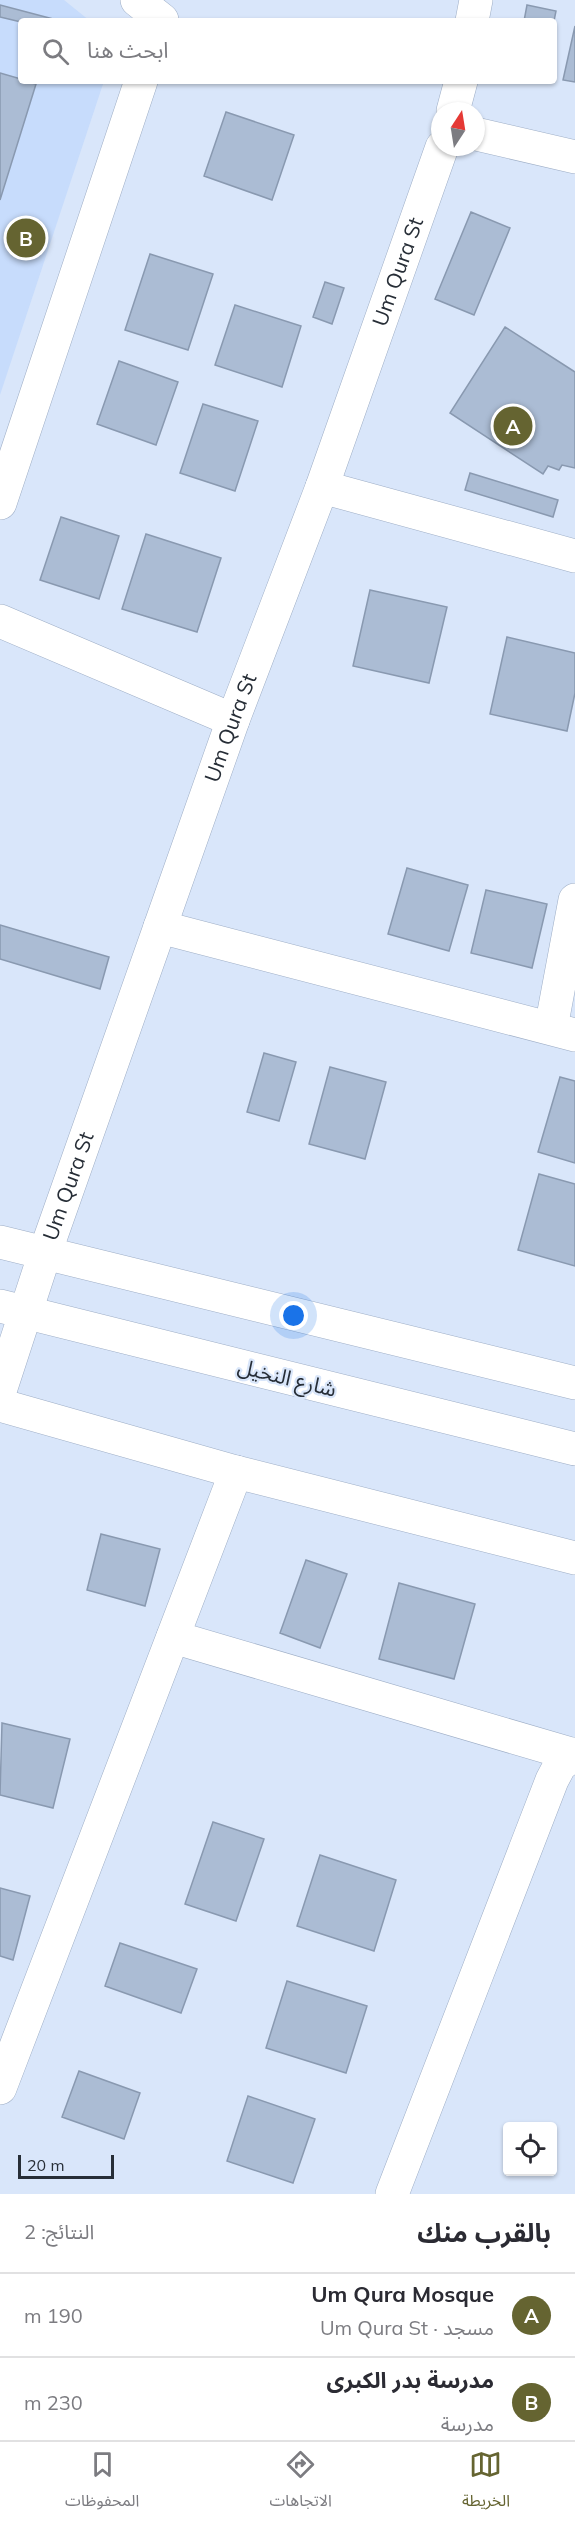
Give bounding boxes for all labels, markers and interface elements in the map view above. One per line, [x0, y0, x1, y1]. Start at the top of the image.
search box [18, 18, 557, 84]
icon: search [39, 35, 72, 68]
text: ابحث هنا [87, 36, 169, 64]
north arrow [431, 102, 485, 156]
street label: Um Qura St [366, 214, 428, 329]
pin: B [6, 216, 46, 260]
pin: A [494, 404, 532, 448]
street label: Um Qura St [198, 670, 262, 785]
street label: Um Qura St [36, 1128, 99, 1244]
your location [279, 1301, 308, 1330]
street label: شارع النخيل [235, 1352, 339, 1405]
map controls [503, 2122, 557, 2176]
button: locate [503, 2122, 557, 2176]
scale bar [18, 2152, 114, 2180]
text: 20 m [27, 2155, 64, 2175]
text: بالقرب منك [417, 2216, 551, 2249]
text: النتائج: 2 [24, 2219, 94, 2244]
text: Um Qura Mosque [311, 2280, 494, 2308]
text: 190 m [24, 2303, 83, 2328]
text: A [524, 2303, 539, 2328]
text: مسجد · Um Qura St [320, 2315, 494, 2340]
text: مدرسة بدر الكبرى [326, 2366, 494, 2394]
text: 230 m [24, 2390, 83, 2415]
text: B [525, 2390, 538, 2415]
text: مدرسة [441, 2411, 494, 2436]
tab: المحفوظات [65, 2448, 139, 2518]
tab: الاتجاهات [269, 2448, 332, 2518]
tab: الخريطة [462, 2448, 510, 2518]

